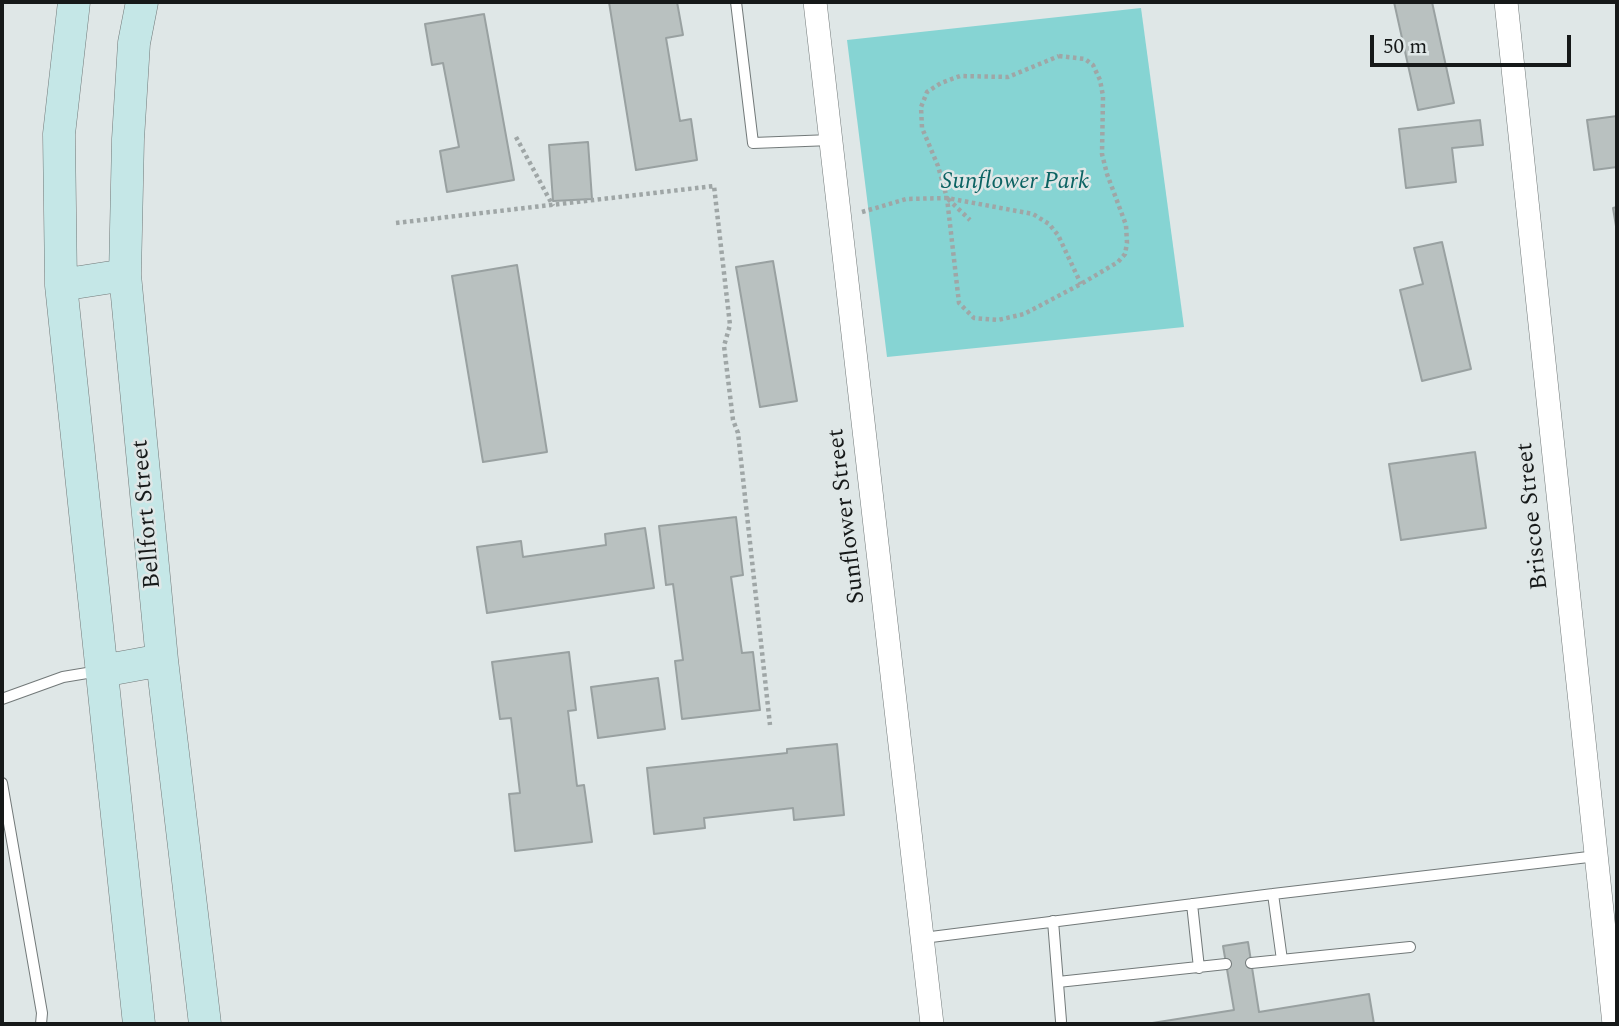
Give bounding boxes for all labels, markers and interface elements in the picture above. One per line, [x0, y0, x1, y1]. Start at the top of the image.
scale bar [1374, 21, 1575, 65]
text: 50 m [1383, 31, 1427, 63]
park label: Sunflower Park [941, 169, 1089, 197]
street label: Sunflower Street [823, 427, 873, 605]
street label: Bellfort Street [127, 438, 169, 590]
street label: Briscoe Street [1512, 441, 1556, 591]

